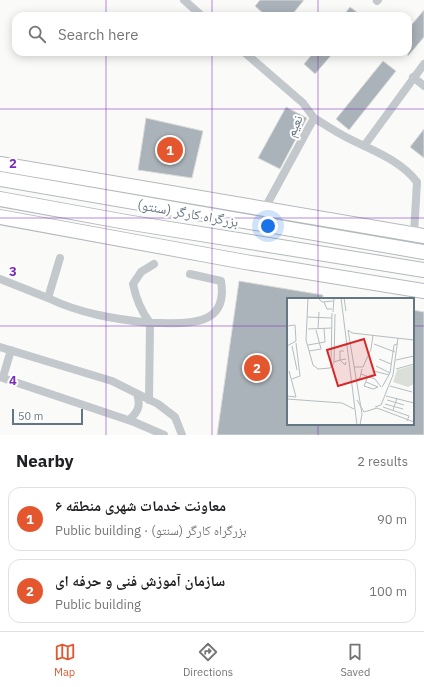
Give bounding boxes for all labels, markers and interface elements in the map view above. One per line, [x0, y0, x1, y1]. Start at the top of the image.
search box [12, 12, 412, 56]
icon: search [26, 23, 48, 45]
text: Search here [58, 25, 138, 44]
street label: نعیم [281, 112, 308, 140]
pin: 1 [157, 135, 183, 165]
text: 2 [9, 155, 17, 172]
street label: بزرگراه کارگر (سنتو) [136, 195, 240, 231]
your location [258, 216, 278, 236]
text: 3 [9, 263, 17, 280]
inset map [287, 298, 414, 425]
pin: 2 [244, 353, 270, 383]
text: 4 [9, 372, 17, 389]
scale bar [12, 407, 83, 426]
text: 50 m [18, 409, 43, 423]
text: Nearby [16, 450, 74, 472]
text: 2 results [357, 453, 408, 470]
text: معاونت خدمات شهری منطقه ۶ [55, 496, 226, 515]
text: 1 [26, 511, 34, 528]
text: 90 m [377, 511, 407, 528]
text: Public building · بزرگراه کارگر (سنتو) [55, 522, 247, 539]
text: سازمان آموزش فنی و حرفه ای [55, 571, 225, 590]
text: 2 [26, 583, 34, 600]
text: 100 m [369, 583, 407, 600]
text: Public building [55, 596, 141, 613]
tab: Map [54, 641, 76, 679]
tab: Directions [183, 641, 233, 679]
tab: Saved [340, 641, 370, 679]

